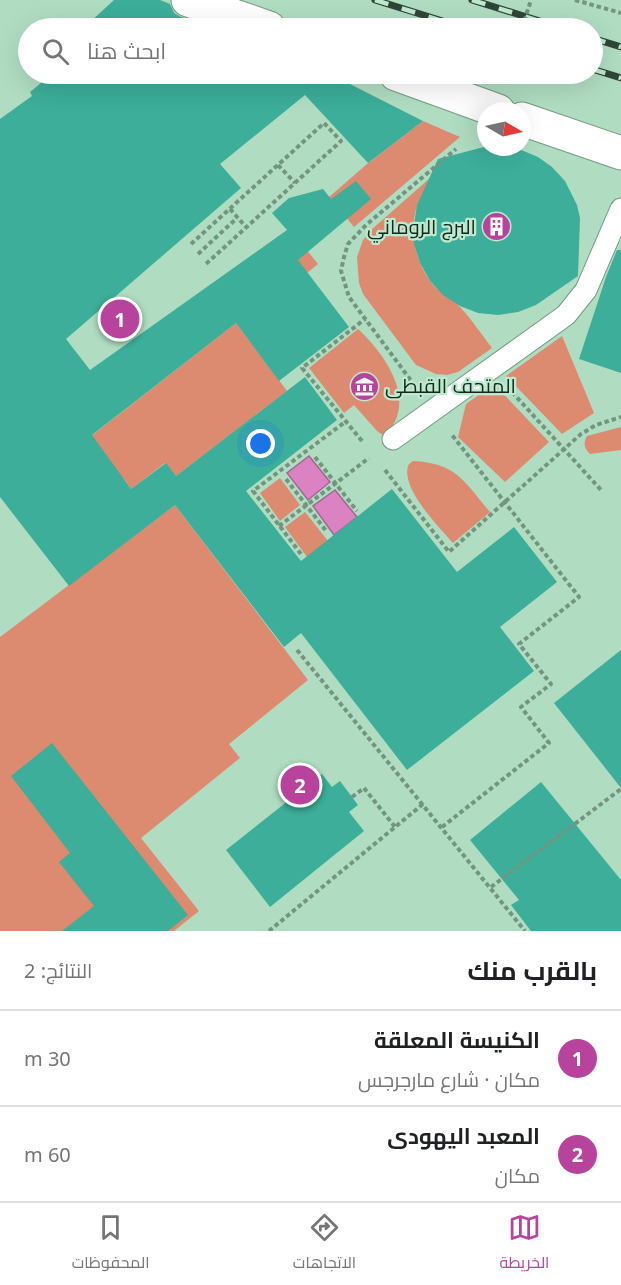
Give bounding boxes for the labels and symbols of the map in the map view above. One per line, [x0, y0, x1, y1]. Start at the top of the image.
north arrow [477, 102, 531, 156]
building icon: البرج الروماني [481, 211, 513, 243]
place label: البرج الروماني [367, 213, 476, 243]
pin: 1 [100, 296, 140, 342]
museum icon: المتحف القبطى [348, 370, 380, 402]
place label: المتحف القبطى [385, 372, 516, 399]
your location [246, 429, 275, 458]
pin: 2 [280, 762, 320, 808]

